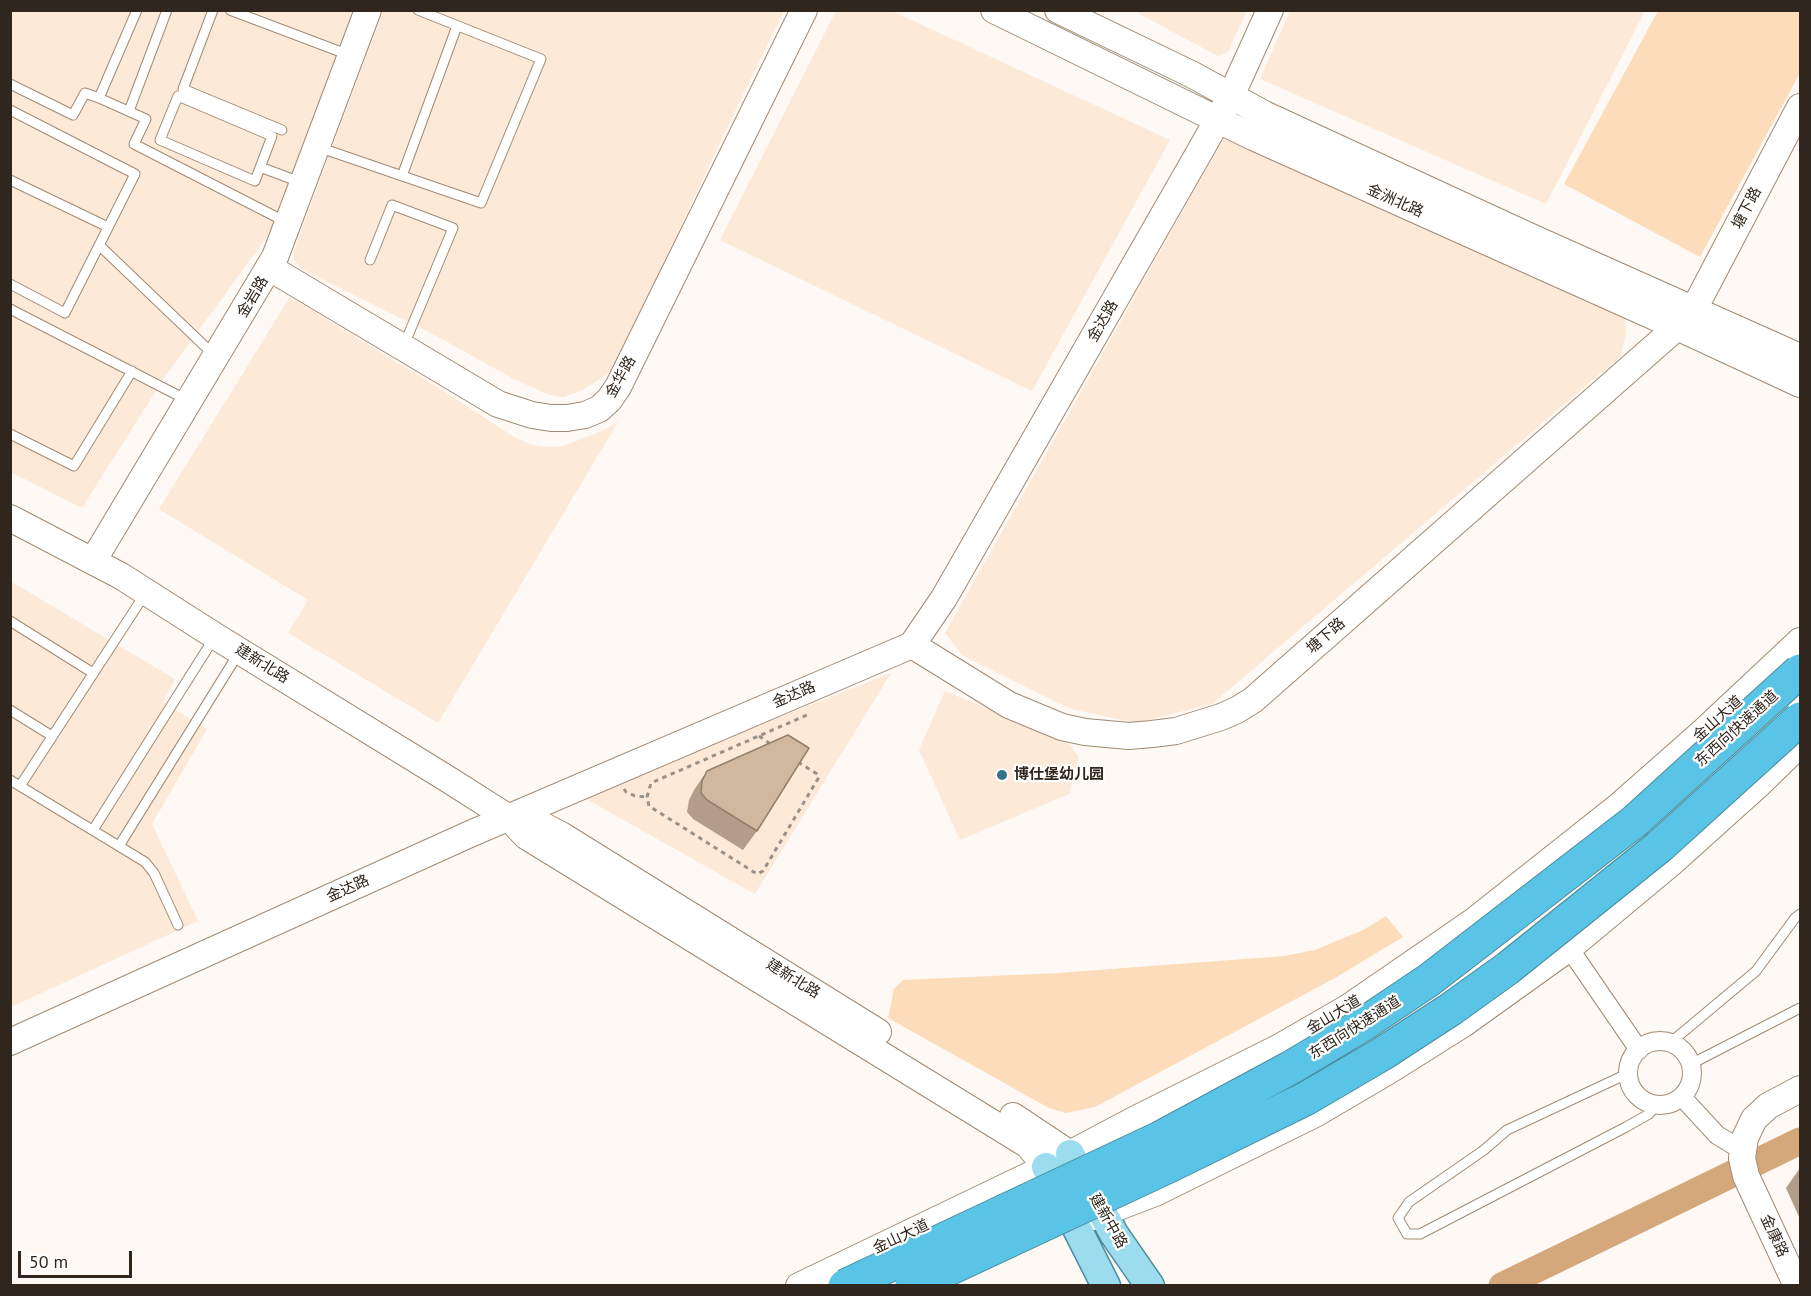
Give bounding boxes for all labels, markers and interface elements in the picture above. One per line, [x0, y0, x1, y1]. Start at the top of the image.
street label: 金洲北路 [1364, 181, 1426, 221]
street label: 塘下路 [1728, 184, 1766, 232]
street label: 金岩路 [234, 273, 272, 321]
street label: 金达路 [1084, 297, 1122, 345]
street label: 金华路 [602, 353, 640, 401]
street label: 塘下路 [1303, 614, 1349, 658]
street label: 建新北路 [232, 640, 292, 688]
street label: 金达路 [770, 678, 818, 712]
street label: 东西向快速通道 [1692, 687, 1782, 771]
street label: 金山大道 [1690, 692, 1746, 746]
place label: 博仕堡幼儿园 [1014, 766, 1104, 784]
marker: 博仕堡幼儿园 [995, 768, 1009, 782]
street label: 金达路 [324, 872, 372, 906]
street label: 建新北路 [763, 955, 823, 1003]
street label: 金山大道 [1304, 992, 1364, 1038]
street label: 东西向快速通道 [1306, 993, 1404, 1063]
street label: 建新中路 [1085, 1191, 1131, 1251]
street label: 金康路 [1756, 1212, 1792, 1260]
street label: 金山大道 [870, 1216, 932, 1258]
scale bar [21, 1239, 135, 1277]
text: 50 m [29, 1250, 68, 1273]

